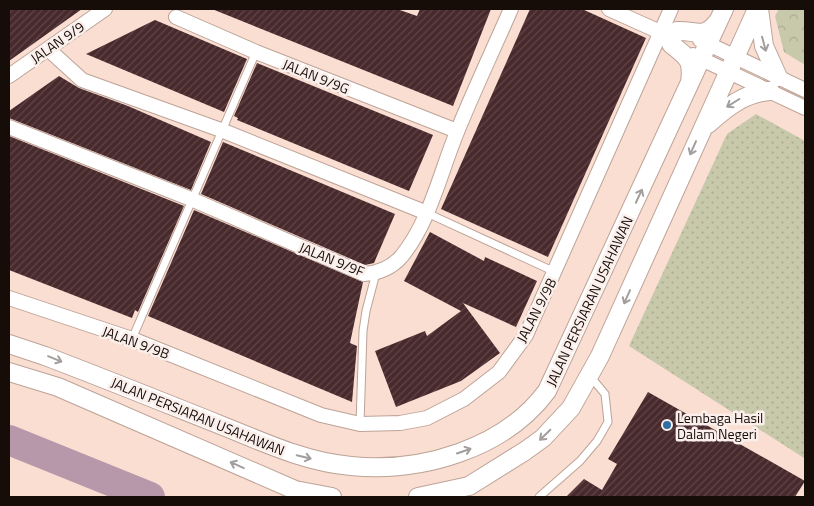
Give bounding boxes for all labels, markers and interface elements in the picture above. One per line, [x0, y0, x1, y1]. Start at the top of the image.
street label: JALAN 9/9 [26, 16, 88, 68]
one-way arrow [760, 35, 770, 51]
street label: JALAN 9/9G [280, 53, 352, 99]
one-way arrow [726, 98, 740, 109]
one-way arrow [688, 141, 698, 156]
one-way arrow [634, 188, 644, 203]
street label: JALAN PERSIARAN USAHAWAN [540, 212, 638, 390]
street label: JALAN 9/9F [296, 236, 368, 282]
street label: JALAN 9/9B [511, 274, 561, 346]
one-way arrow [621, 289, 631, 304]
street label: JALAN 9/9B [99, 320, 173, 364]
one-way arrow [47, 355, 62, 365]
street label: JALAN PERSIARAN USAHAWAN [108, 371, 288, 461]
place label: Lembaga Hasil Dalam Negeri [677, 407, 763, 444]
marker: Lembaga Hasil Dalam Negeri [661, 419, 673, 431]
one-way arrow [538, 429, 551, 441]
one-way arrow [455, 446, 471, 455]
one-way arrow [296, 453, 312, 462]
one-way arrow [230, 459, 245, 469]

